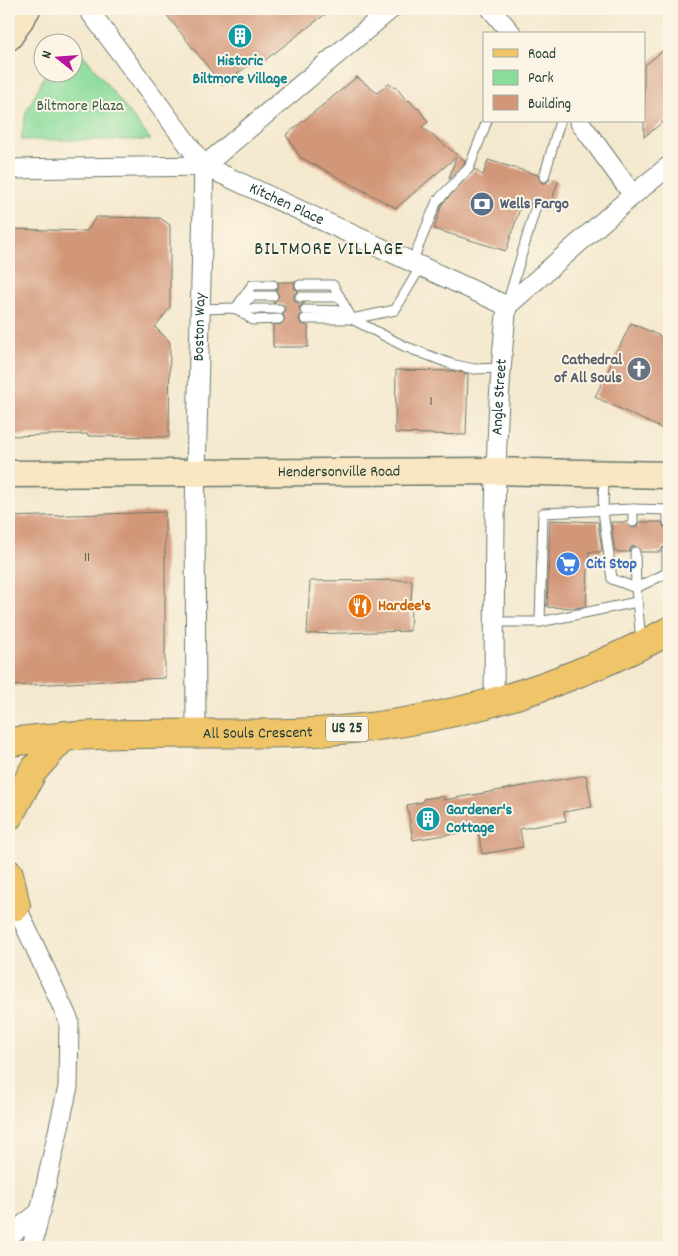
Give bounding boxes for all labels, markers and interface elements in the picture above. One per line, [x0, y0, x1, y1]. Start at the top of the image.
building icon: Historic Biltmore Village [227, 23, 253, 49]
north arrow [32, 32, 82, 82]
legend [483, 32, 646, 122]
text: Road [528, 44, 556, 66]
text: N [37, 48, 58, 61]
place label: Historic Biltmore Village [193, 50, 287, 91]
text: Park [528, 68, 554, 90]
text: Building [528, 94, 571, 116]
park label: Biltmore Plaza [36, 95, 124, 118]
street label: Kitchen Place [245, 177, 328, 231]
bank icon: Wells Fargo [469, 191, 495, 217]
place label: Wells Fargo [500, 193, 569, 216]
district label: BILTMORE VILLAGE [254, 237, 404, 264]
street label: Boston Way [187, 292, 212, 362]
place label: Cathedral of All Souls [554, 349, 622, 390]
church icon: Cathedral of All Souls [626, 356, 652, 382]
street label: Angle Street [486, 358, 513, 436]
house number: 1 [429, 392, 433, 412]
street label: Hendersonville Road [278, 460, 400, 484]
house number: 11 [84, 548, 90, 568]
supermarket icon: Citi Stop [555, 551, 581, 577]
place label: Citi Stop [586, 553, 637, 576]
restaurant icon: Hardee's [347, 593, 373, 619]
place label: Hardee's [378, 595, 431, 618]
road number: US 25 [326, 716, 368, 742]
street label: All Souls Crescent [203, 721, 313, 745]
place label: Gardener's Cottage [446, 799, 513, 840]
building icon: Gardener's Cottage [415, 806, 441, 832]

